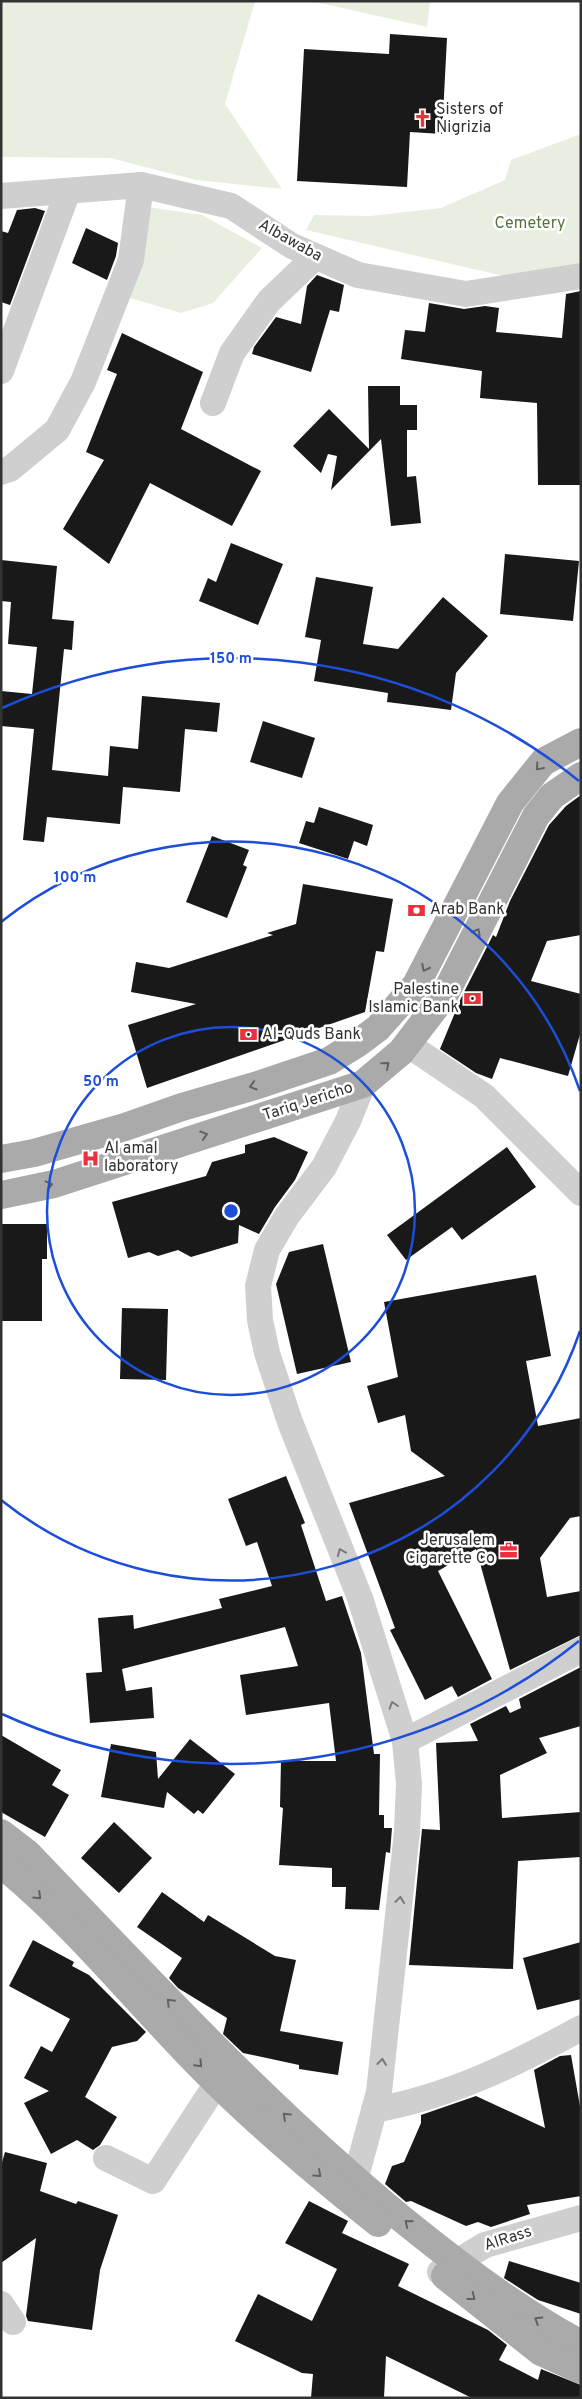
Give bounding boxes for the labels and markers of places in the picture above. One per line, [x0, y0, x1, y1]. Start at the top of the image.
place label: Sisters of Nigrizia [436, 100, 504, 138]
church icon: Sisters of Nigrizia [412, 109, 432, 129]
bank icon: Arab Bank [406, 900, 426, 920]
place label: Arab Bank [430, 900, 505, 920]
place label: Palestine Islamic Bank [368, 980, 459, 1018]
bank icon: Palestine Islamic Bank [463, 989, 483, 1009]
bank icon: Al-Quds Bank [238, 1025, 258, 1045]
place label: Al-Quds Bank [262, 1025, 361, 1045]
place label: Al amal laboratory [104, 1139, 178, 1177]
hospital icon: Al amal laboratory [80, 1148, 100, 1168]
centre of rings [222, 1202, 240, 1220]
place label: Jerusalem Cigarette Co [405, 1531, 495, 1569]
office icon: Jerusalem Cigarette Co [499, 1540, 519, 1560]

